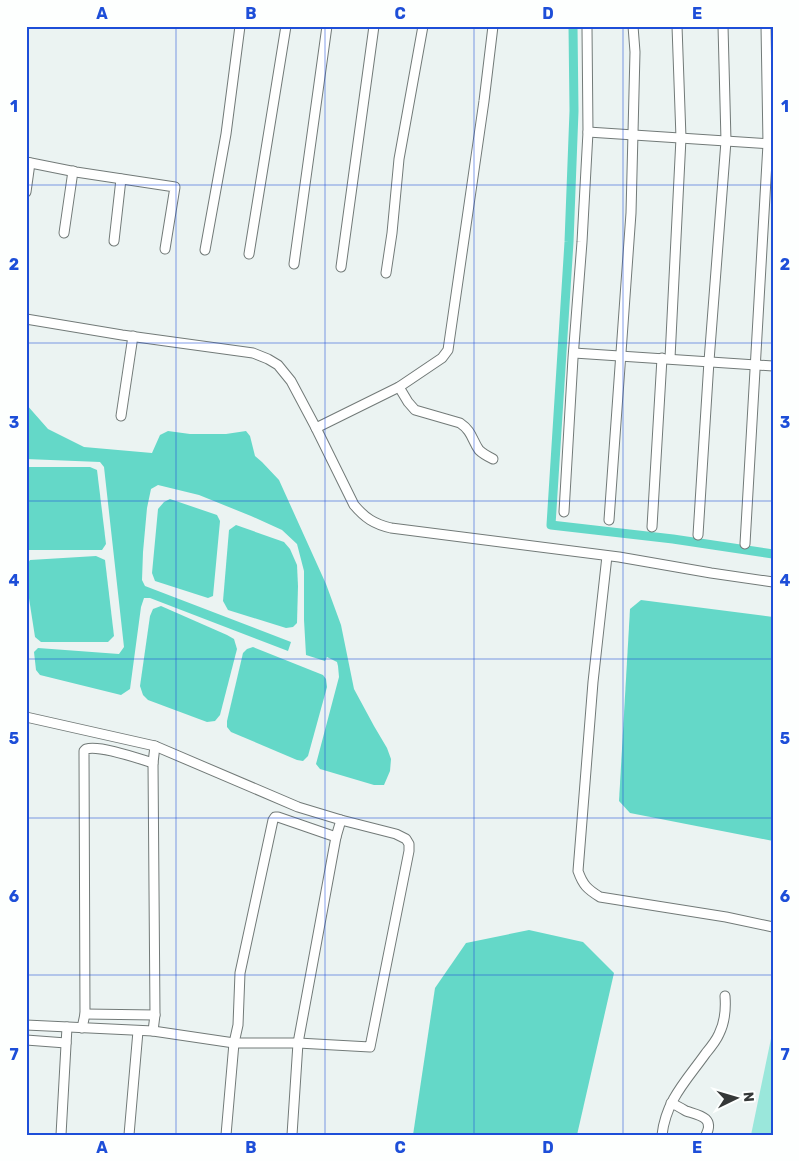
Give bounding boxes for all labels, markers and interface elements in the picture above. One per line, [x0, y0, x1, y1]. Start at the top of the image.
text: A [96, 4, 108, 23]
text: B [245, 4, 257, 23]
text: C [394, 4, 406, 23]
text: D [542, 4, 554, 23]
text: E [692, 4, 702, 23]
text: 1 [10, 97, 18, 116]
text: 1 [781, 97, 789, 116]
text: 2 [9, 255, 19, 274]
text: 2 [780, 255, 790, 274]
text: 3 [9, 413, 19, 432]
text: 3 [780, 413, 790, 432]
text: 4 [9, 571, 20, 590]
text: 4 [780, 571, 791, 590]
text: 5 [9, 729, 19, 748]
text: 5 [780, 729, 790, 748]
text: 6 [9, 887, 19, 906]
text: 6 [780, 887, 790, 906]
text: 7 [9, 1045, 19, 1064]
text: 7 [780, 1045, 790, 1064]
north arrow [712, 1074, 762, 1124]
text: N [740, 1091, 757, 1103]
text: A [96, 1138, 108, 1157]
text: B [245, 1138, 257, 1157]
text: C [394, 1138, 406, 1157]
text: D [542, 1138, 554, 1157]
text: E [692, 1138, 702, 1157]

